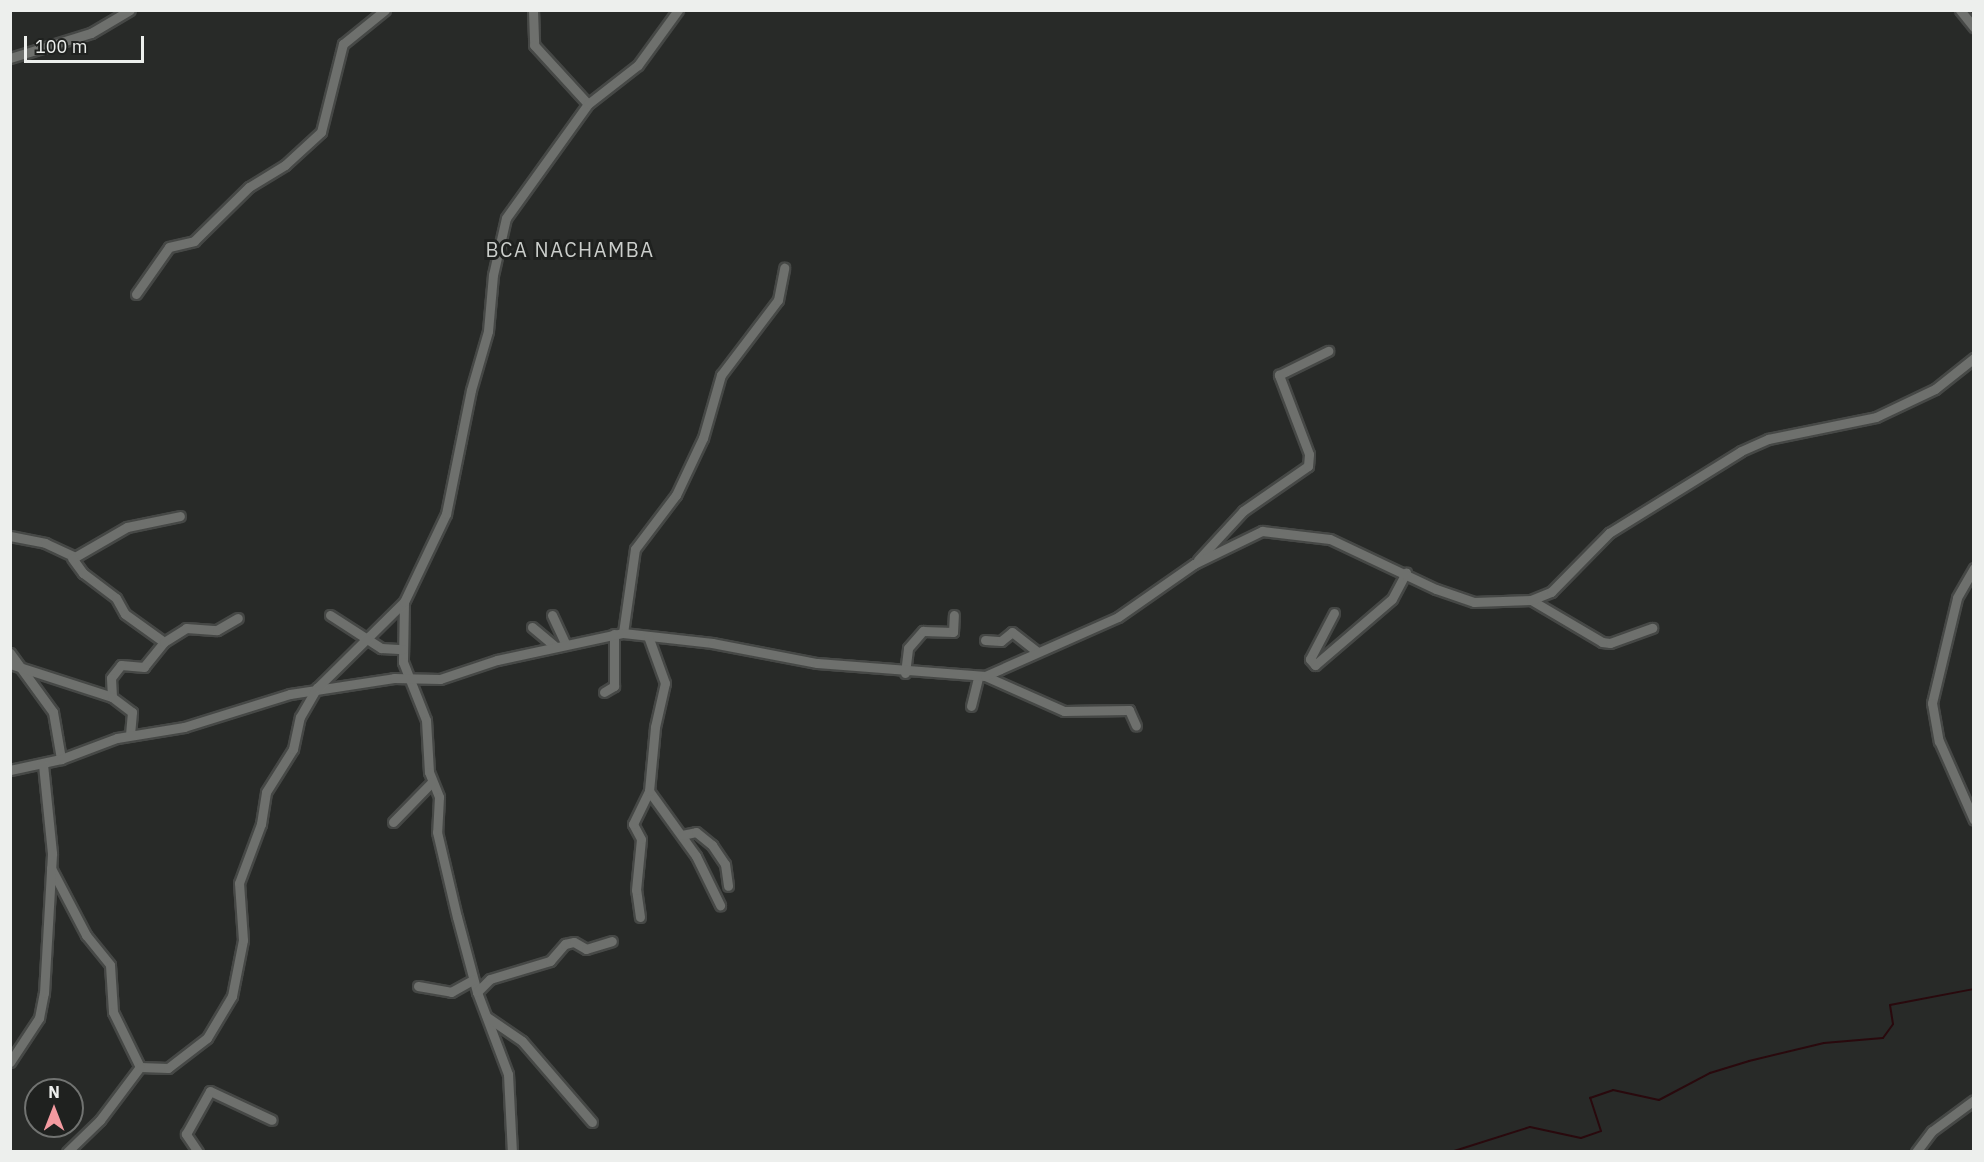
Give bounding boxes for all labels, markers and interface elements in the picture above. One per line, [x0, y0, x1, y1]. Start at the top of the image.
scale bar [27, 24, 147, 62]
text: 100 m [35, 35, 87, 58]
district label: BCA NACHAMBA [486, 237, 654, 261]
north arrow [24, 1078, 84, 1138]
text: N [48, 1082, 60, 1102]

